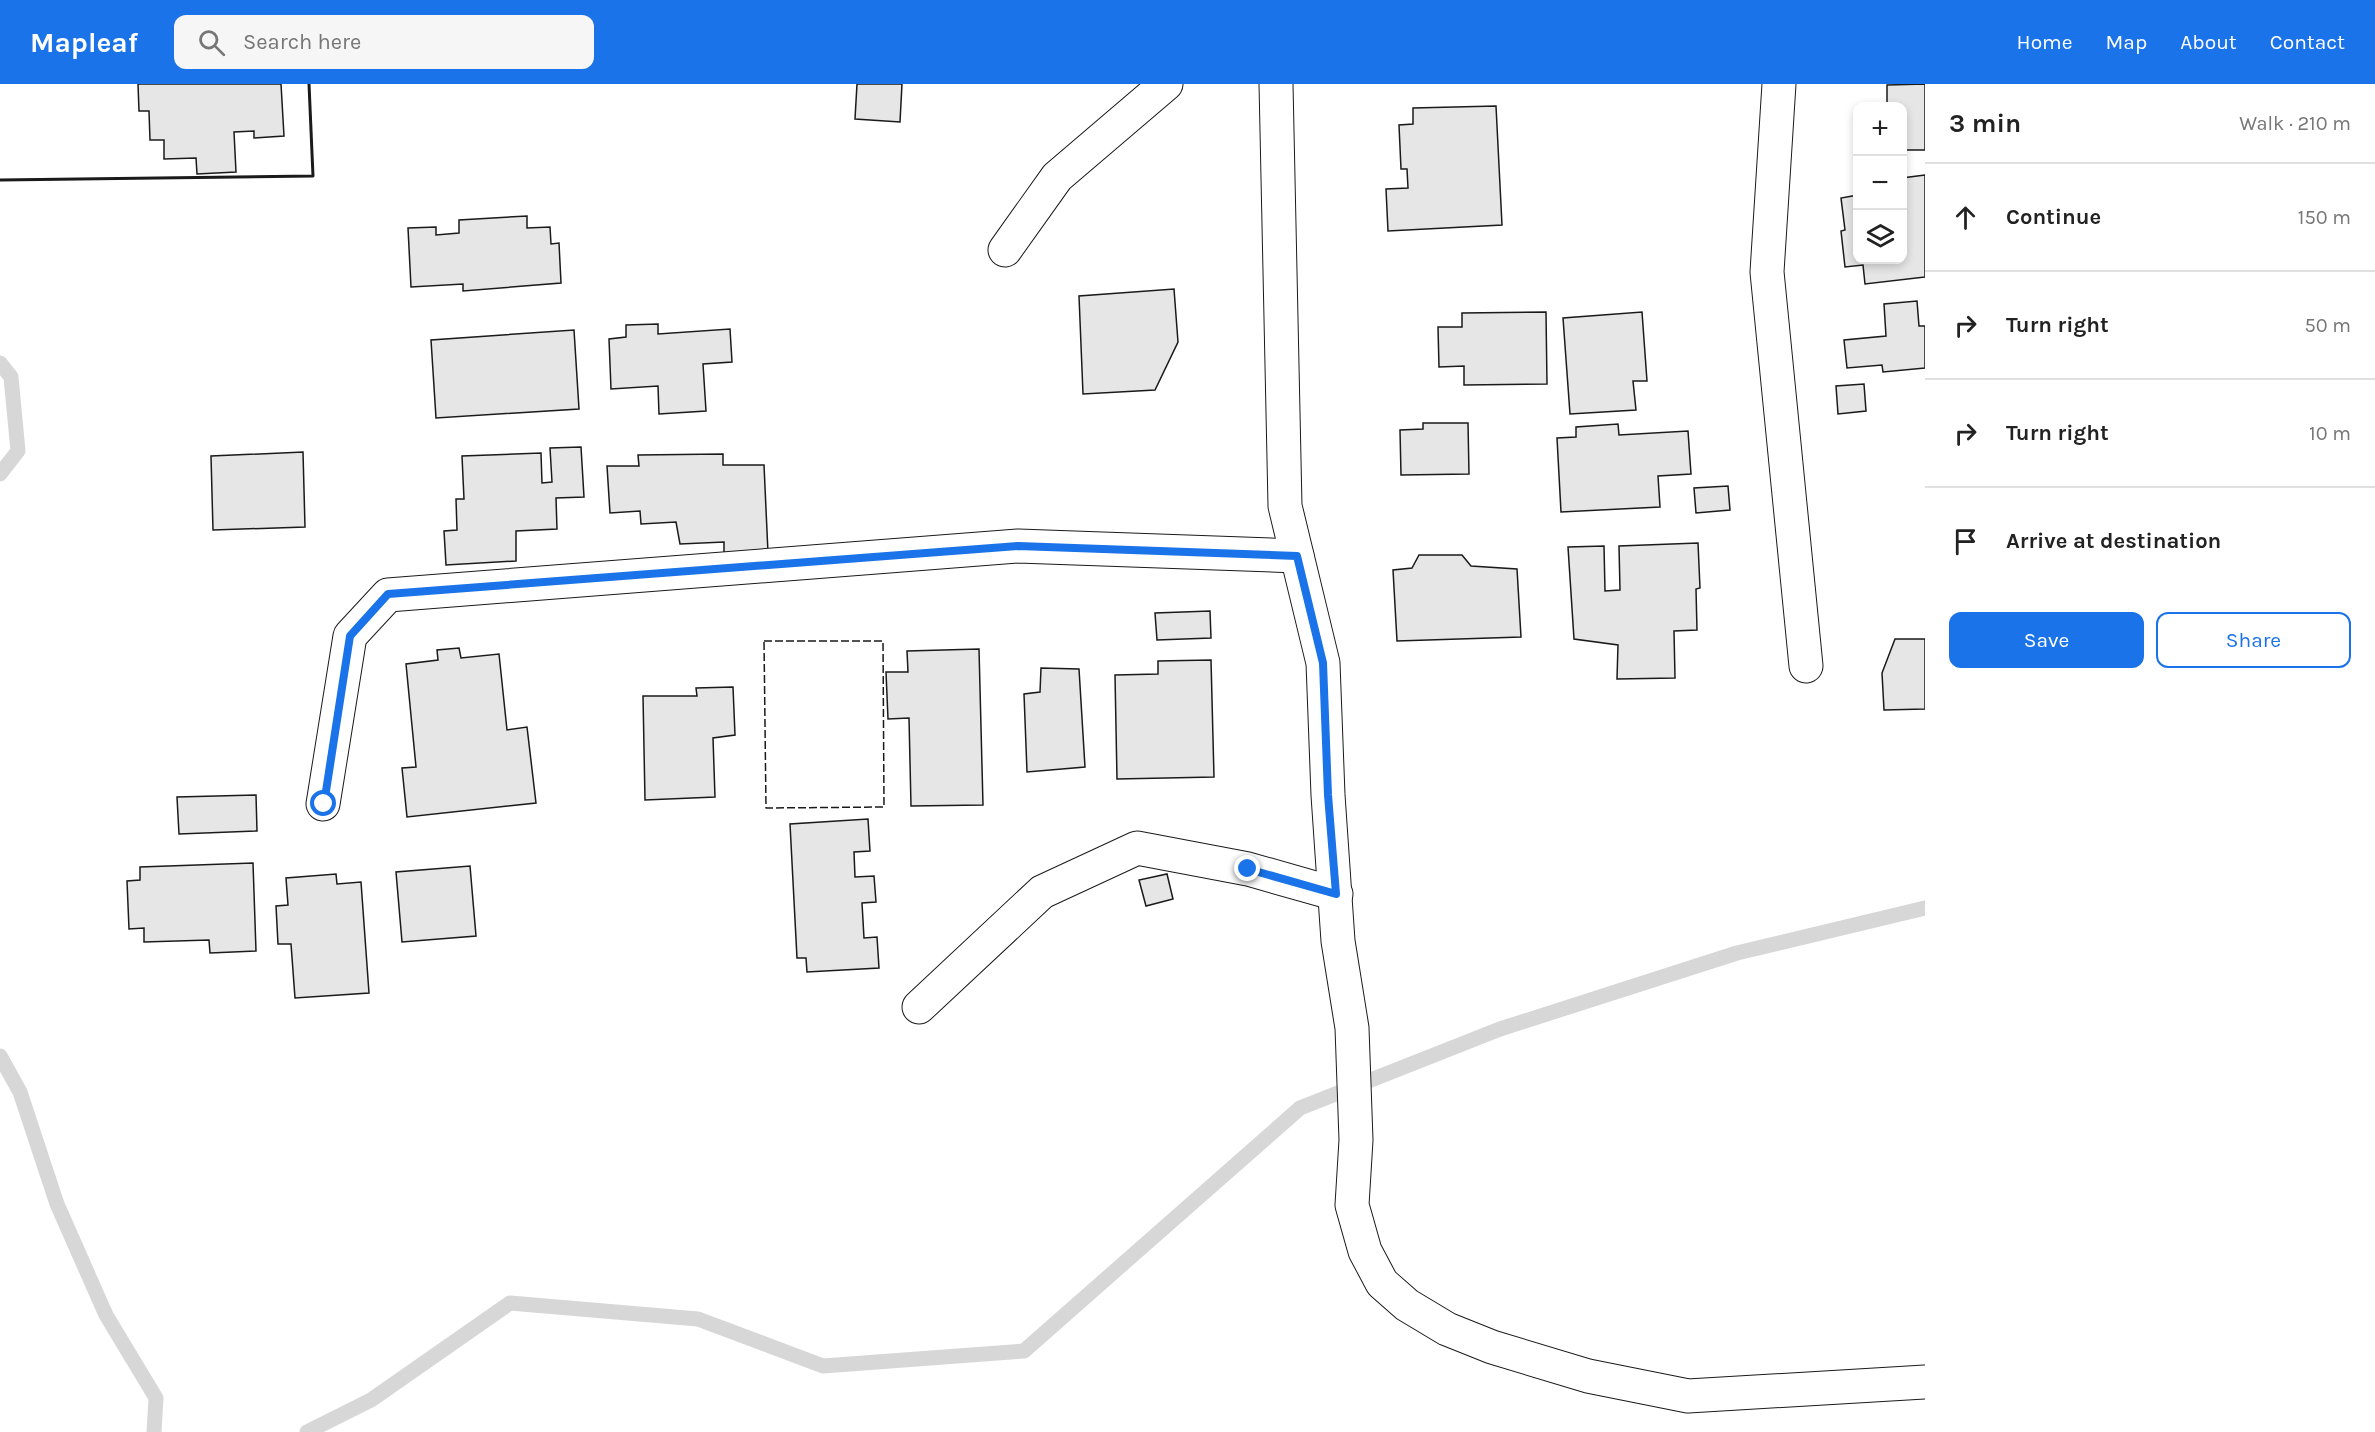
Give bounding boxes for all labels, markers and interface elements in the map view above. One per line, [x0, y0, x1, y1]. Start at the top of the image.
search box [174, 15, 594, 69]
text: Mapleaf [30, 26, 138, 59]
icon: search [195, 26, 228, 59]
text: Search here [243, 29, 361, 55]
text: Home [2017, 30, 2073, 54]
text: Map [2106, 30, 2147, 54]
text: About [2180, 30, 2237, 54]
text: Contact [2270, 30, 2345, 54]
map controls [1853, 102, 1907, 264]
button: + [1853, 102, 1907, 156]
text: 3 min [1949, 108, 2021, 139]
text: Walk · 210 m [2239, 112, 2351, 135]
button: − [1853, 156, 1907, 210]
icon: ahead [1949, 201, 1982, 234]
text: Continue [2006, 204, 2101, 230]
text: 150 m [2298, 206, 2351, 229]
button: layers [1853, 210, 1907, 264]
icon: right [1949, 309, 1982, 342]
text: Turn right [2006, 312, 2109, 338]
text: 50 m [2304, 314, 2351, 337]
icon: right [1949, 417, 1982, 450]
text: Turn right [2006, 420, 2109, 446]
text: 10 m [2309, 422, 2351, 445]
icon: arrive [1949, 525, 1982, 558]
text: Arrive at destination [2006, 528, 2221, 554]
button: Save [1949, 612, 2144, 668]
button: Share [2156, 612, 2351, 668]
route start [310, 790, 336, 816]
route end [1234, 855, 1260, 881]

